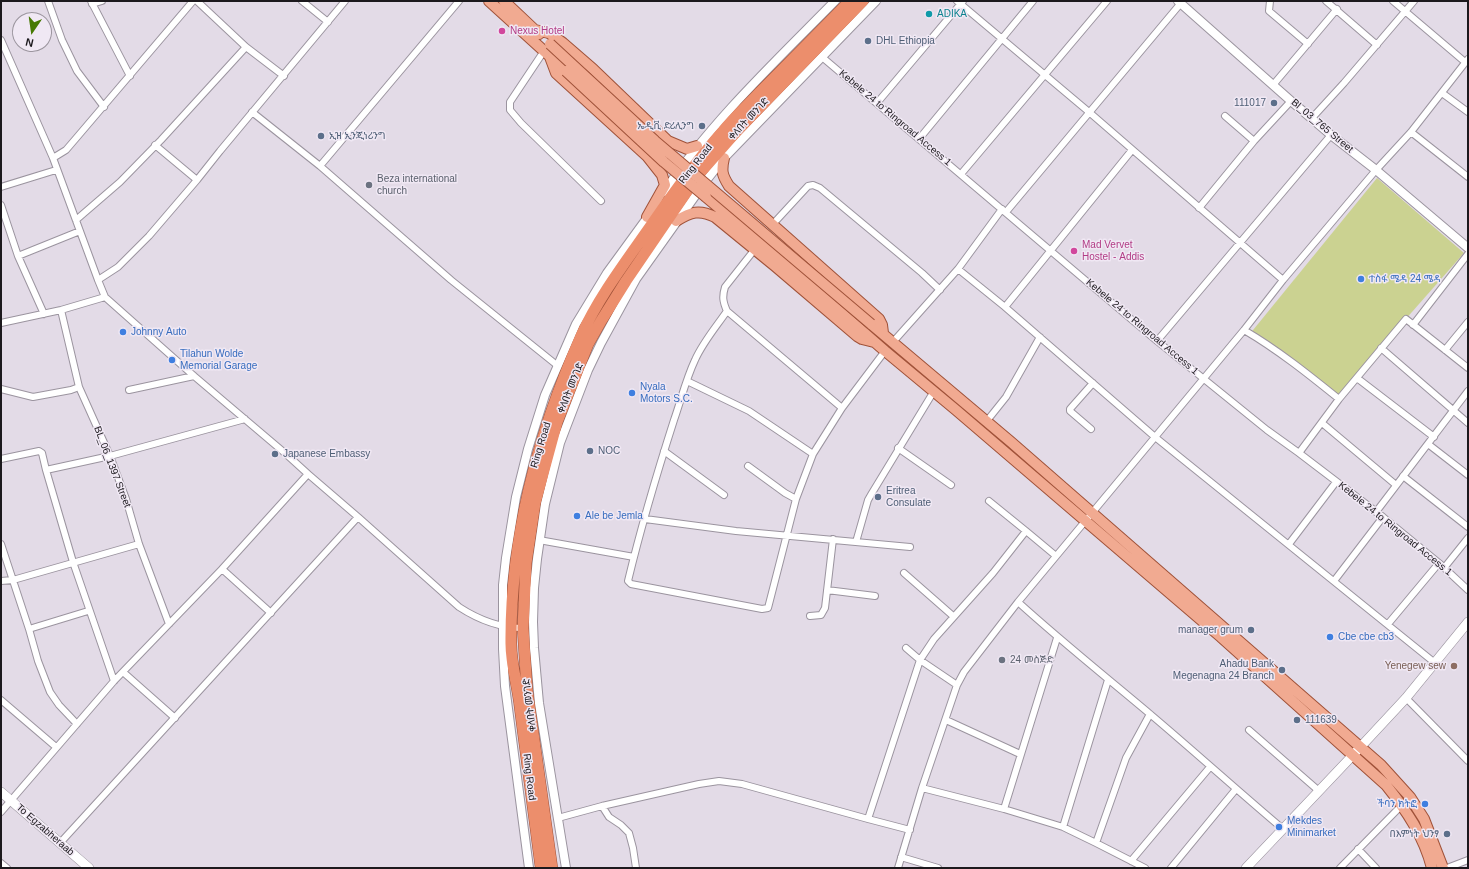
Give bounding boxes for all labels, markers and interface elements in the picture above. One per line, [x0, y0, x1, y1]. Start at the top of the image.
place label: ADIKA [937, 8, 967, 20]
marker: ADIKA [924, 9, 934, 19]
north arrow [12, 12, 52, 52]
place label: Nexus Hotel [510, 25, 564, 37]
marker: Nexus Hotel [497, 26, 507, 36]
place label: DHL Ethiopia [876, 35, 935, 47]
text: N [24, 36, 35, 49]
marker: DHL Ethiopia [863, 36, 873, 46]
street label: Kebele 24 to Ringroad Access 1 [836, 67, 954, 169]
street label: ቀለበት መንገድ [726, 95, 772, 143]
place label: 111017 [1234, 97, 1266, 109]
street label: Bl_03_765 Street [1289, 97, 1355, 155]
marker: 111017 [1269, 98, 1279, 108]
place label: ኤዲቪ ድሪሊንግ [637, 120, 694, 132]
marker: ኤዲቪ ድሪሊንግ [697, 121, 707, 131]
place label: ኢዝ ኢንጂነሪንግ [329, 130, 385, 142]
marker: ኢዝ ኢንጂነሪንግ [316, 131, 326, 141]
street label: Ring Road [677, 142, 715, 186]
place label: Beza international church [377, 173, 457, 196]
marker: Beza international church [364, 180, 374, 190]
place label: Mad Vervet Hostel - Addis [1082, 239, 1144, 262]
marker: Mad Vervet Hostel - Addis [1069, 246, 1079, 256]
place label: ተስፋ ሜዳ 24 ሜዳ [1369, 273, 1441, 285]
marker: ተስፋ ሜዳ 24 ሜዳ [1356, 274, 1366, 284]
street label: Kebele 24 to Ringroad Access 1 [1083, 276, 1201, 378]
place label: Johnny Auto [131, 326, 187, 338]
marker: Johnny Auto [118, 327, 128, 337]
place label: Tilahun Wolde Memorial Garage [180, 348, 257, 372]
marker: Tilahun Wolde Memorial Garage [167, 355, 177, 365]
street label: ቀለበት መንገድ [555, 361, 587, 415]
place label: Nyala Motors S.C. [640, 381, 693, 404]
marker: Nyala Motors S.C. [627, 388, 637, 398]
street label: Ring Road [528, 421, 554, 469]
street label: BL_06_1397 Street [91, 425, 133, 509]
place label: NOC [598, 445, 620, 457]
marker: NOC [585, 446, 595, 456]
place label: Japanese Embassy [283, 448, 370, 460]
marker: Japanese Embassy [270, 449, 280, 459]
street label: Kebele 24 to Ringroad Access 1 [1336, 479, 1454, 579]
place label: Eritrea Consulate [886, 485, 931, 508]
marker: Eritrea Consulate [873, 492, 883, 502]
place label: Ale be Jemla [585, 510, 643, 522]
marker: Ale be Jemla [572, 511, 582, 521]
place label: manager grum [1178, 624, 1243, 636]
marker: manager grum [1246, 625, 1256, 635]
place label: Cbe cbe cb3 [1338, 631, 1394, 643]
marker: Cbe cbe cb3 [1325, 632, 1335, 642]
place label: 24 መስጅድ [1010, 654, 1054, 666]
marker: 24 መስጅድ [997, 655, 1007, 665]
place label: Ahadu Bank Megenagna 24 Branch [1173, 658, 1274, 682]
place label: Yenegew sew [1385, 660, 1446, 672]
marker: Yenegew sew [1449, 661, 1459, 671]
marker: Ahadu Bank Megenagna 24 Branch [1277, 665, 1287, 675]
street label: ቀለበት መንገድ [521, 678, 539, 732]
place label: 111639 [1305, 714, 1337, 726]
marker: 111639 [1292, 715, 1302, 725]
street label: Ring Road [520, 753, 538, 801]
place label: ችባን ክትፎ [1377, 798, 1417, 810]
marker: ችባን ክትፎ [1420, 799, 1430, 809]
street label: To Egzabheraab [14, 802, 76, 858]
place label: Mekdes Minimarket [1287, 815, 1336, 838]
marker: Mekdes Minimarket [1274, 822, 1284, 832]
place label: በእምነት ህንፃ [1390, 828, 1439, 840]
marker: በእምነት ህንፃ [1442, 829, 1452, 839]

